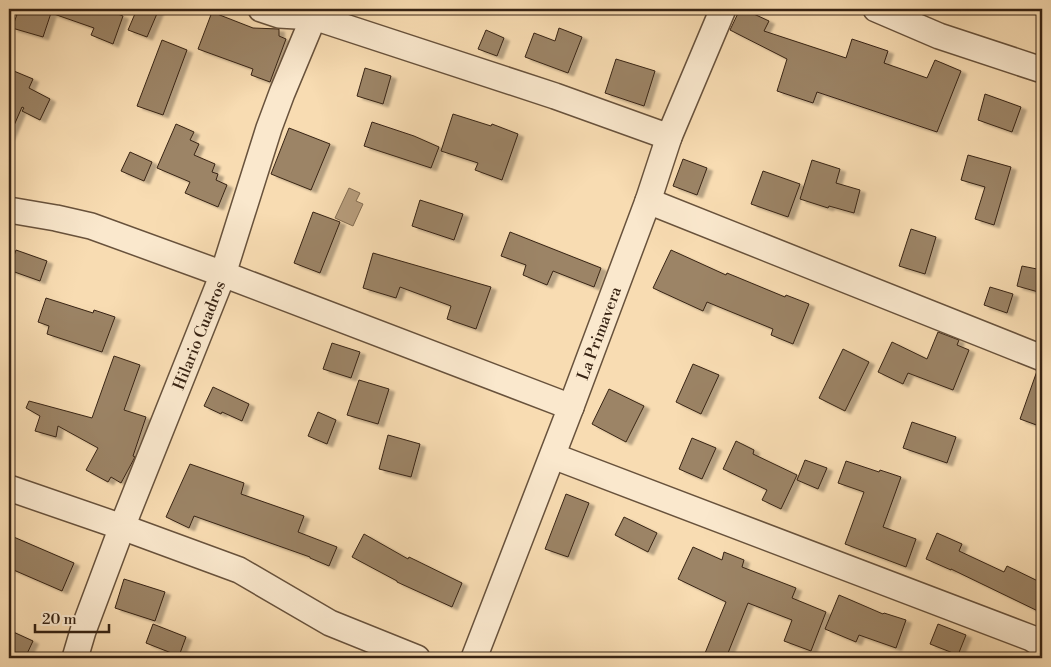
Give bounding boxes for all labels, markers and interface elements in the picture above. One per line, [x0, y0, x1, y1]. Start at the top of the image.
street label: Hilario Cuadros [169, 278, 230, 393]
street label: La Primavera [573, 283, 626, 383]
scale bar [35, 602, 109, 634]
text: 20 m [42, 610, 77, 629]

